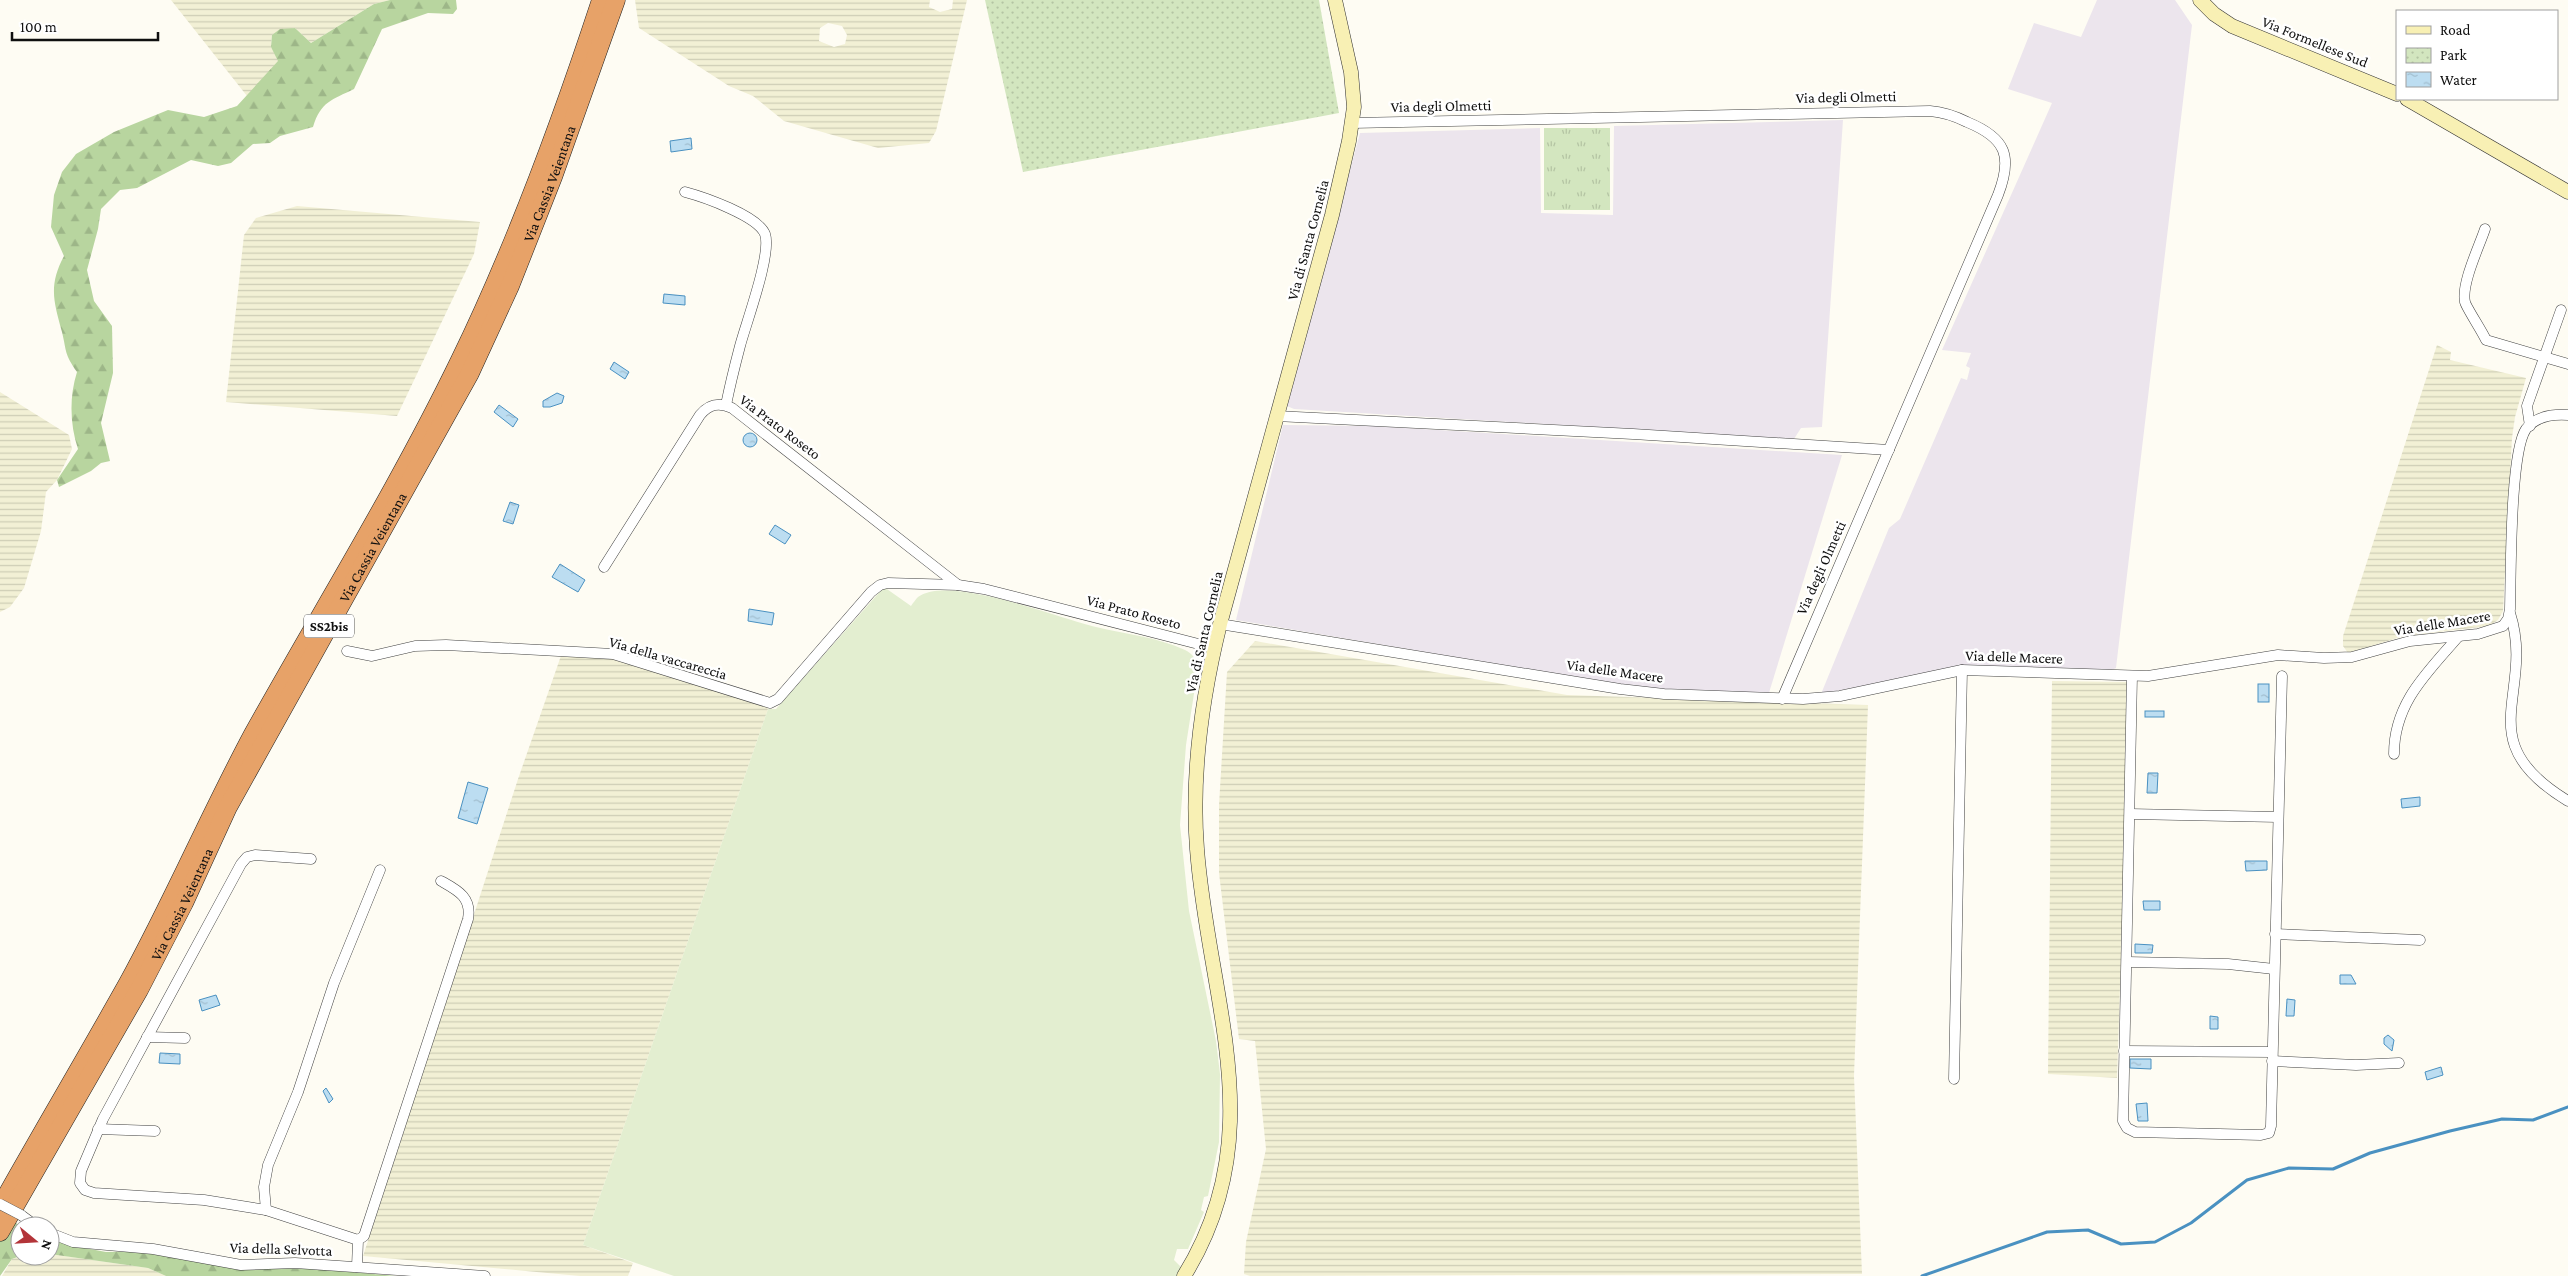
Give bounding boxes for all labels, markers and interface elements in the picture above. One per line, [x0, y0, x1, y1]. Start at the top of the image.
scale bar [12, 10, 159, 42]
legend [2396, 10, 2558, 100]
street label: Via Formellese Sud [2260, 13, 2371, 71]
text: 100 m [20, 19, 57, 35]
text: Road [2440, 22, 2471, 38]
text: Park [2440, 47, 2467, 63]
text: Water [2440, 72, 2477, 88]
street label: Via degli Olmetti [1795, 88, 1897, 107]
street label: Via degli Olmetti [1390, 97, 1492, 116]
street label: Via Cassia Veientana [520, 123, 579, 244]
street label: Via di Santa Cornelia [1284, 178, 1332, 302]
street label: Via Prato Roseto [736, 391, 824, 463]
street label: Via Cassia Veientana [336, 490, 410, 605]
street label: Via degli Olmetti [1793, 519, 1850, 618]
street label: Via di Santa Cornelia [1182, 570, 1226, 694]
street label: Via Prato Roseto [1085, 592, 1183, 632]
street label: Via delle Macere [2393, 607, 2492, 639]
road number: SS2bis [304, 614, 354, 638]
street label: Via della vaccareccia [607, 633, 729, 683]
street label: Via delle Macere [1965, 647, 2063, 667]
street label: Via delle Macere [1566, 656, 1665, 686]
street label: Via Cassia Veientana [148, 845, 216, 963]
north arrow [10, 1216, 60, 1266]
text: N [38, 1238, 56, 1252]
street label: Via della Selvotta [229, 1239, 333, 1259]

